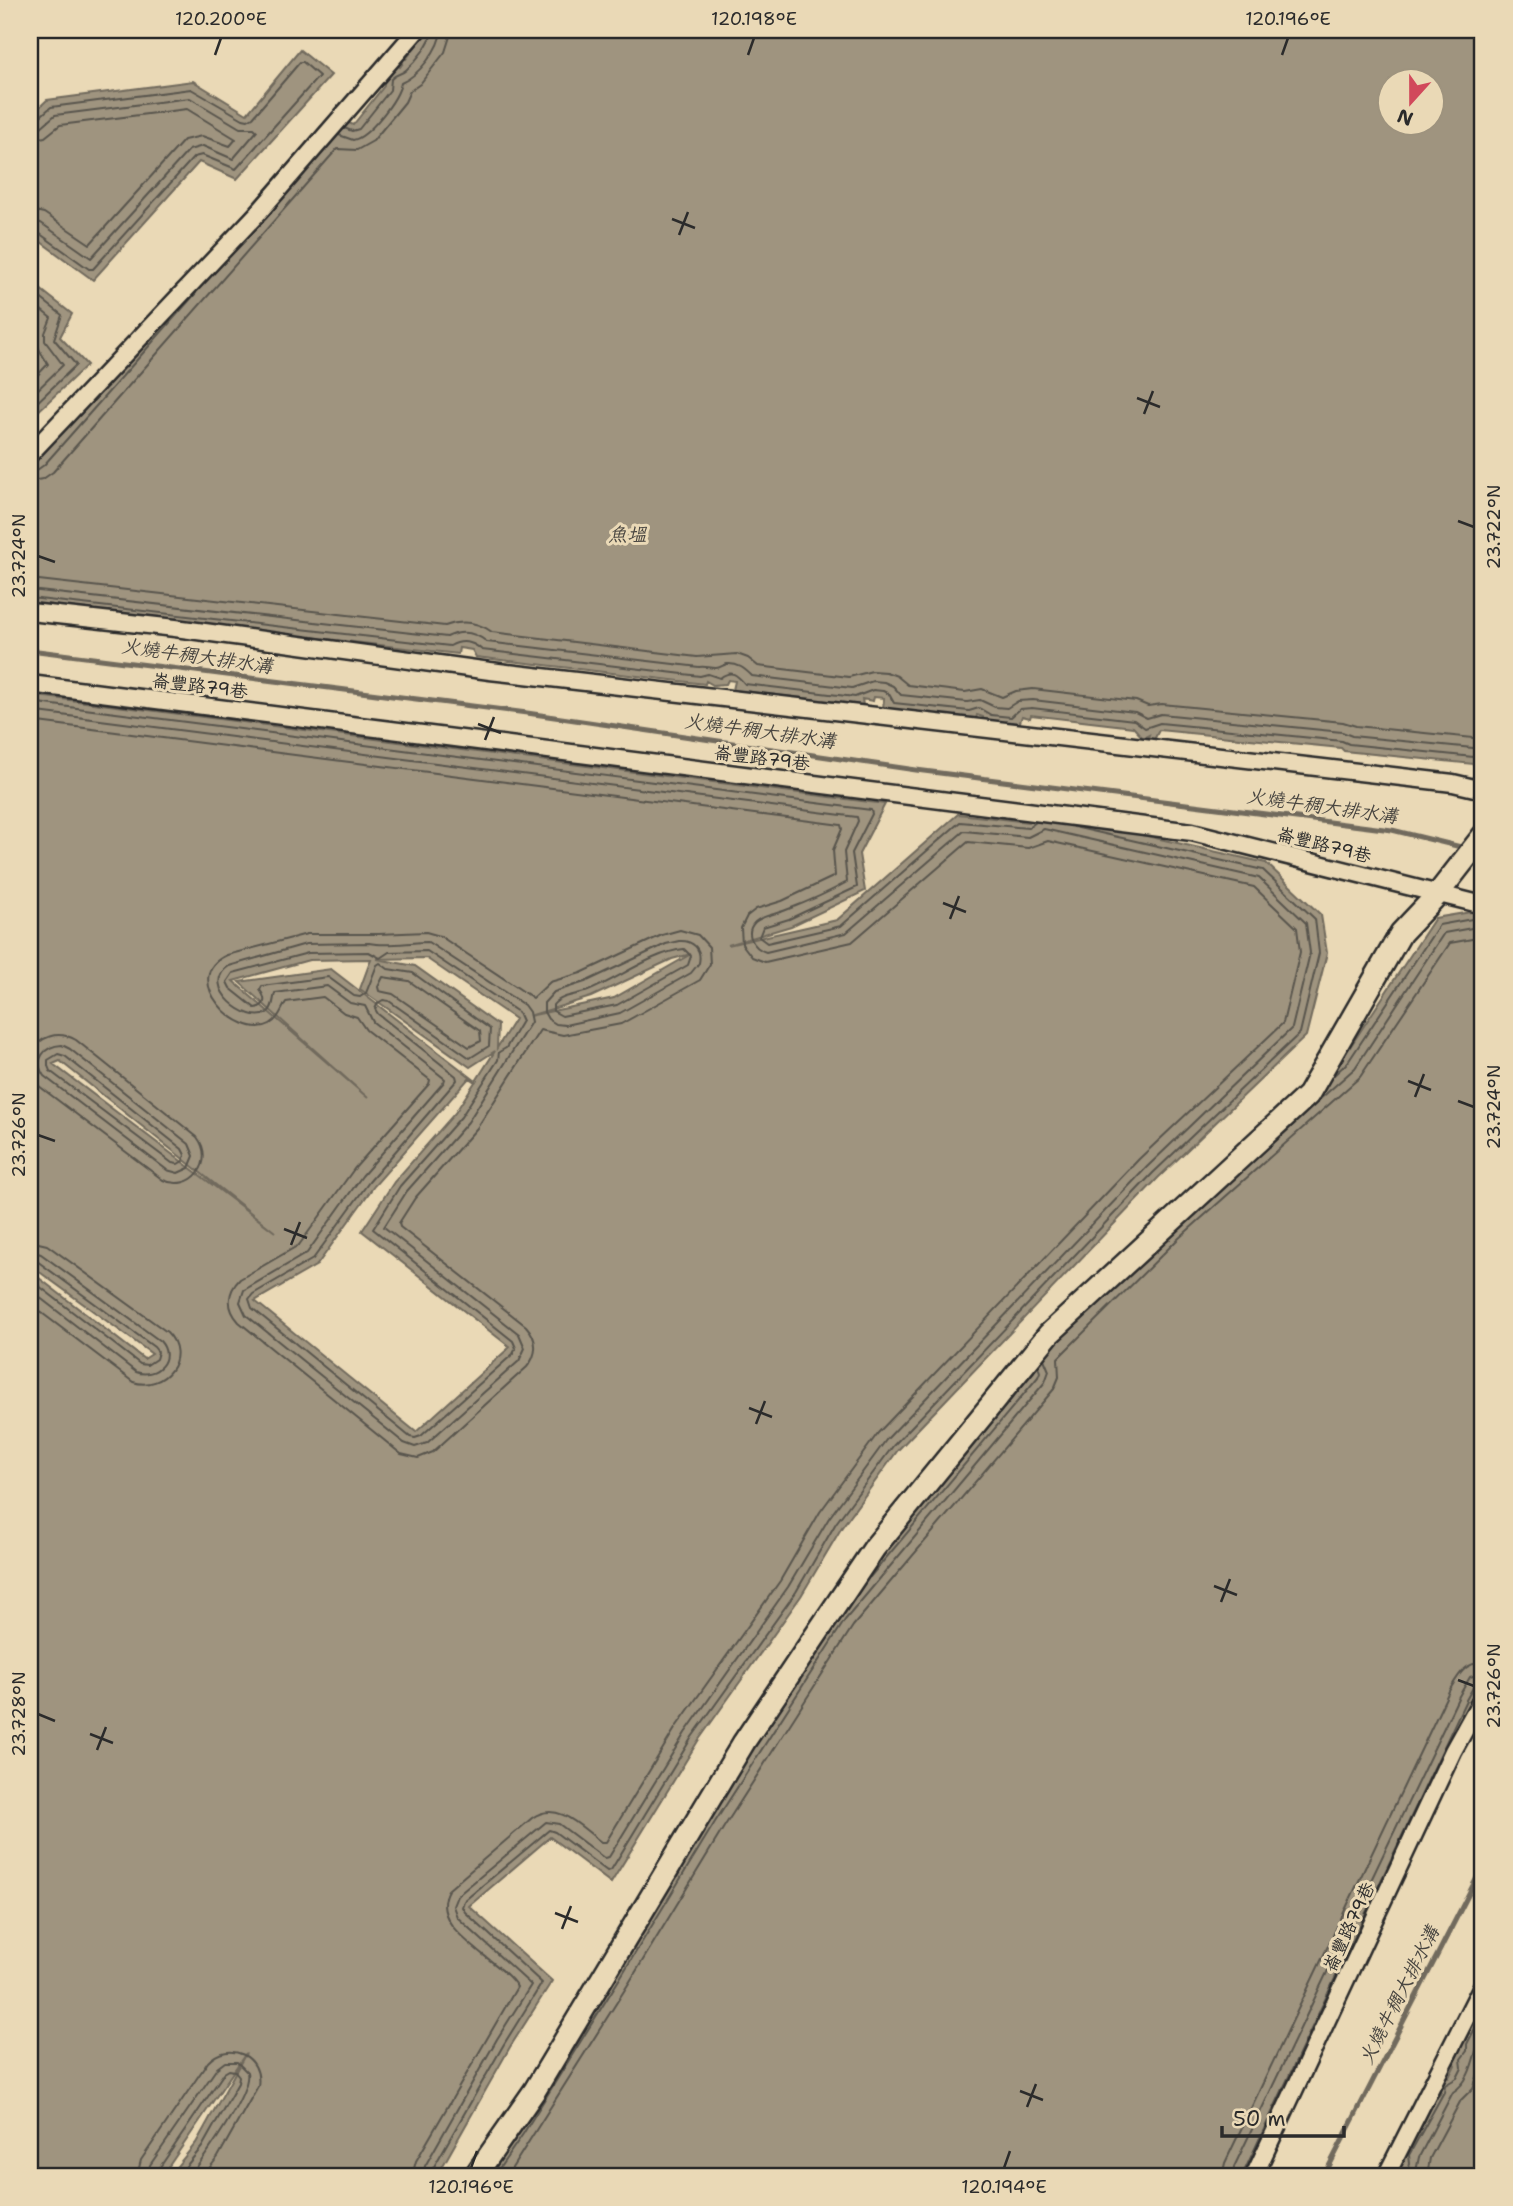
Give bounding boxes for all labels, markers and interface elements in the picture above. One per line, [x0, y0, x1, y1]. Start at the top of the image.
text: 120.200°E [175, 7, 267, 31]
text: 120.198°E [711, 7, 797, 31]
text: 120.196°E [1245, 7, 1331, 31]
north arrow [1376, 66, 1446, 136]
text: N [1394, 103, 1417, 132]
text: 23.722°N [1482, 484, 1506, 570]
text: 23.724°N [7, 514, 31, 598]
water label: 魚塭 [608, 522, 648, 547]
water label: 火燒牛稠大排水溝 [120, 633, 276, 679]
street label: 崙豐路79巷 [151, 668, 249, 704]
water label: 火燒牛稠大排水溝 [683, 708, 839, 754]
street label: 崙豐路79巷 [713, 740, 811, 776]
water label: 火燒牛稠大排水溝 [1245, 783, 1401, 829]
street label: 崙豐路79巷 [1274, 822, 1374, 868]
text: 23.724°N [1482, 1065, 1506, 1149]
text: 23.726°N [7, 1092, 31, 1178]
text: 23.726°N [1482, 1643, 1506, 1729]
text: 23.728°N [7, 1671, 31, 1757]
street label: 崙豐路79巷 [1318, 1878, 1380, 1976]
water label: 火燒牛稠大排水溝 [1353, 1920, 1446, 2068]
scale bar [1222, 2094, 1345, 2138]
text: 50 m [1233, 2105, 1286, 2133]
text: 120.196°E [428, 2175, 514, 2199]
text: 120.194°E [961, 2175, 1047, 2199]

